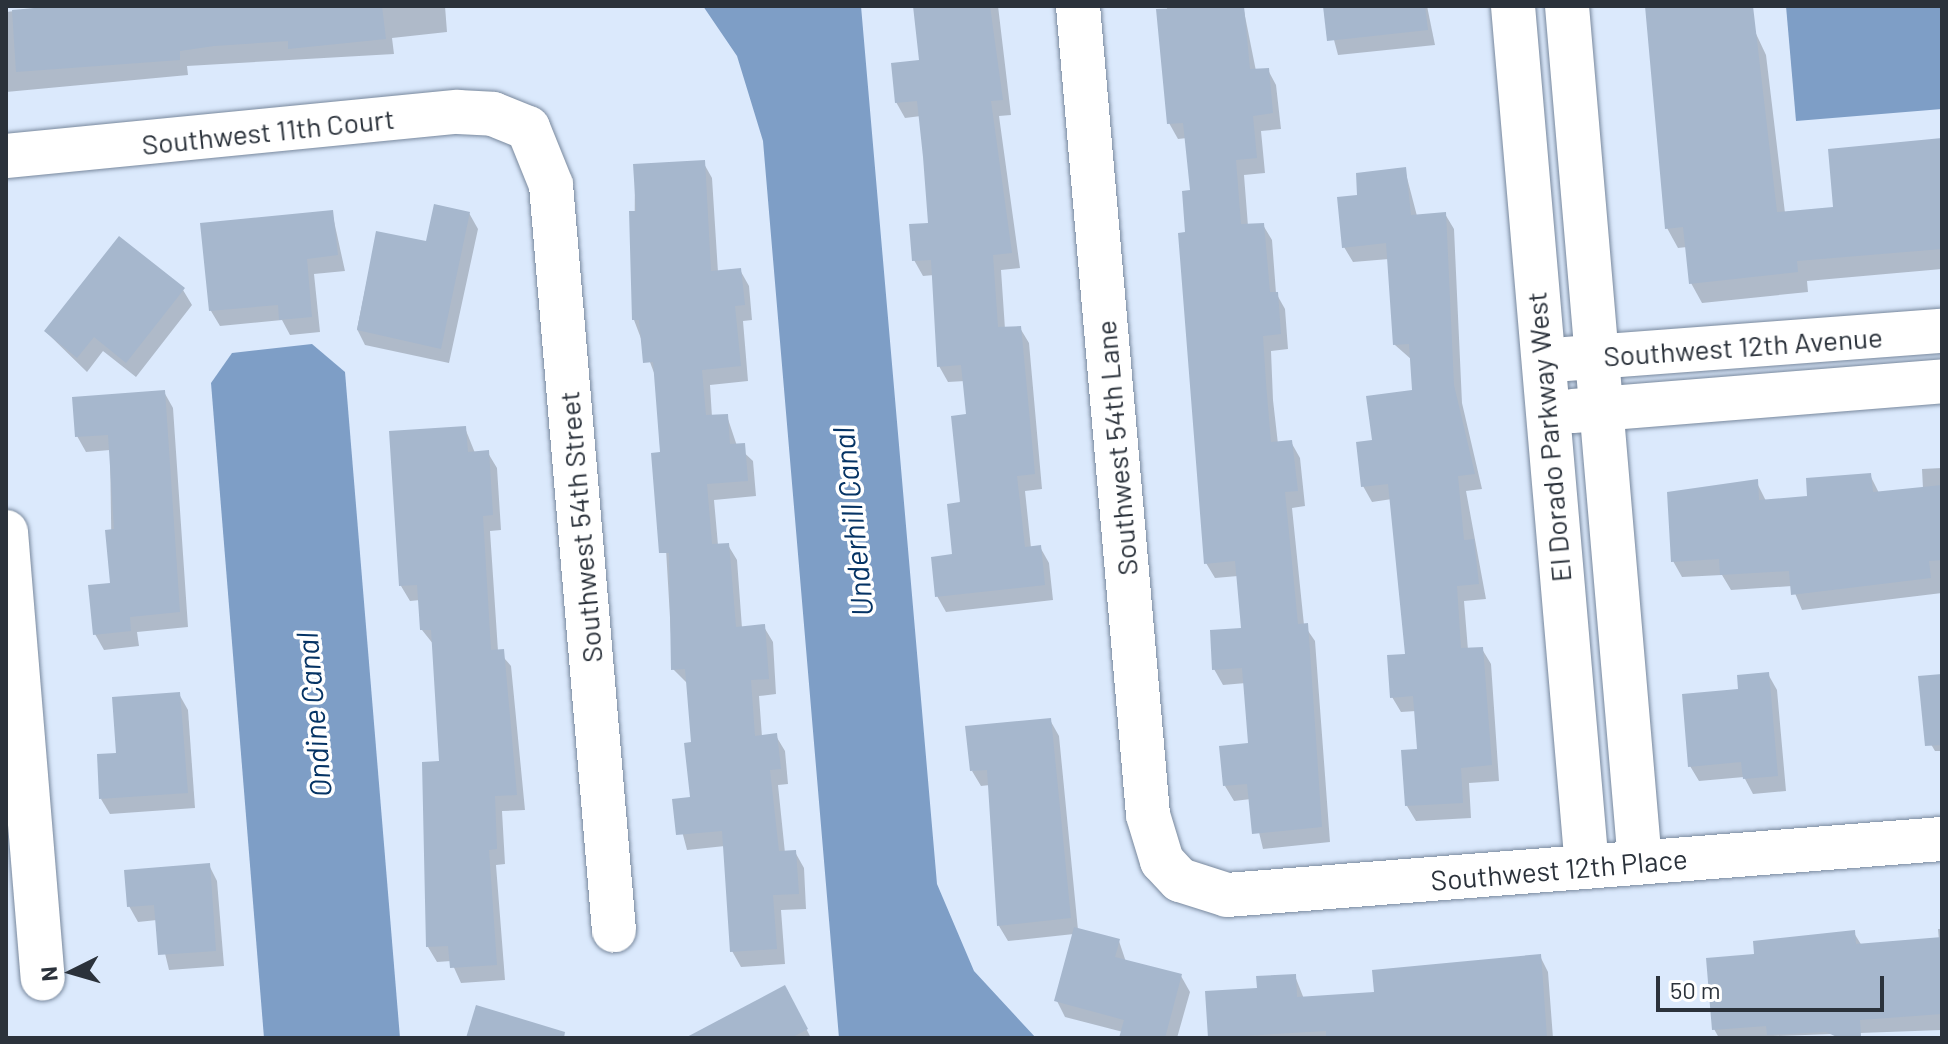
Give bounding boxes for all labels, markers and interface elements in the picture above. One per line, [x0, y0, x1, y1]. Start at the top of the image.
street label: Southwest 11th Court [140, 101, 396, 161]
street label: El Dorado Parkway West [1519, 290, 1577, 584]
street label: Southwest 54th Lane [1088, 319, 1144, 577]
street label: Southwest 12th Avenue [1602, 319, 1884, 373]
street label: Southwest 54th Street [551, 390, 609, 664]
water label: Underhill Canal [824, 426, 880, 618]
water label: Ondine Canal [288, 631, 338, 799]
street label: Southwest 12th Place [1429, 841, 1689, 897]
north arrow [32, 932, 112, 1012]
scale bar [1660, 960, 1888, 1010]
text: N [35, 966, 62, 983]
text: 50 m [1670, 975, 1721, 1004]

